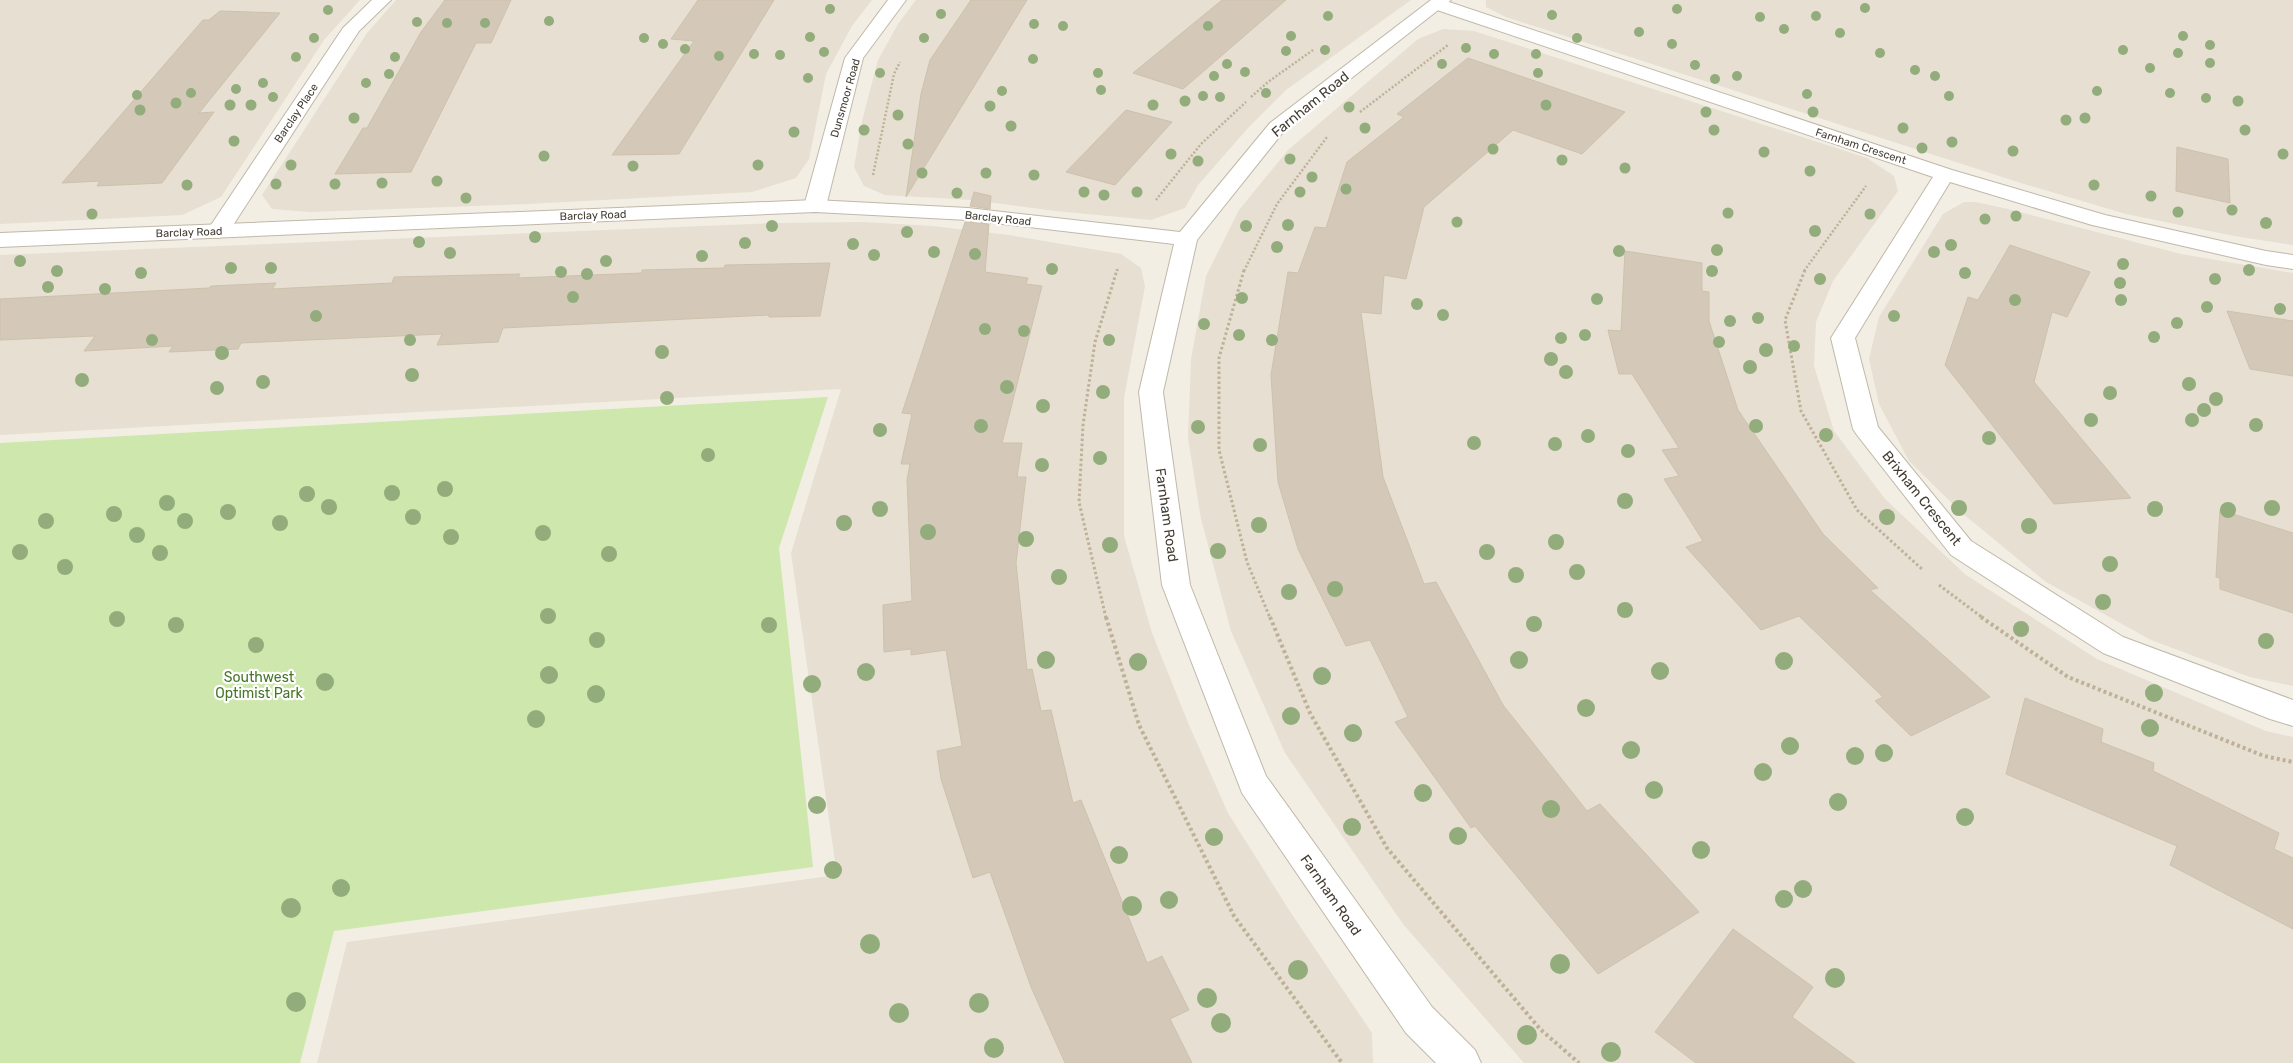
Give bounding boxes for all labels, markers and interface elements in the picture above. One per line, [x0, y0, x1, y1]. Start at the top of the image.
street label: Dunsmoor Road [828, 57, 863, 139]
street label: Farnham Road [1268, 68, 1352, 141]
street label: Barclay Place [272, 81, 321, 145]
street label: Farnham Crescent [1814, 126, 1908, 167]
street label: Barclay Road [559, 208, 627, 223]
street label: Barclay Road [964, 209, 1032, 228]
street label: Barclay Road [155, 225, 223, 240]
street label: Brixham Crescent [1878, 448, 1965, 549]
street label: Farnham Road [1152, 467, 1182, 563]
park label: Southwest Optimist Park [215, 669, 304, 702]
street label: Farnham Road [1296, 852, 1365, 939]

